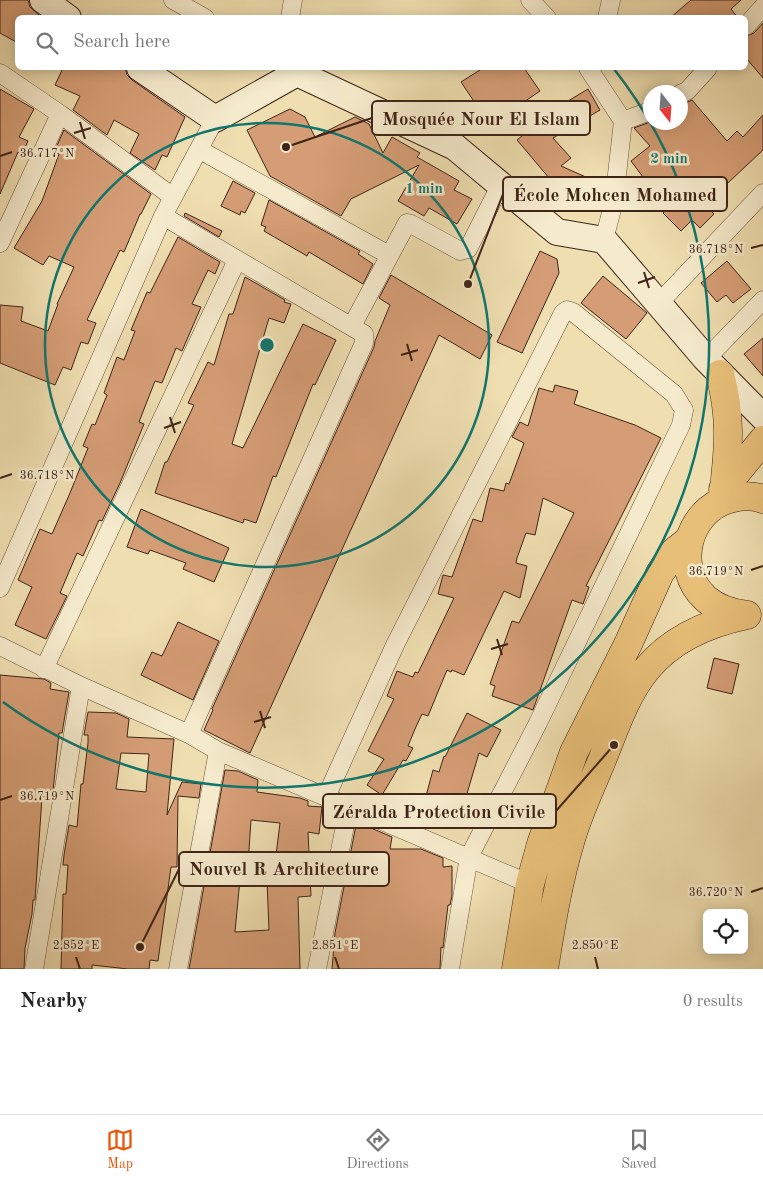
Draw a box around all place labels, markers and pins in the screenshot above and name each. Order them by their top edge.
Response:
callout: Mosquée Nour El Islam [372,101,590,135]
callout: École Mohcen Mohamed [503,177,727,211]
centre of rings [258,336,276,354]
callout: Zéralda Protection Civile [323,794,556,828]
callout: Nouvel R Architecture [179,852,389,886]

